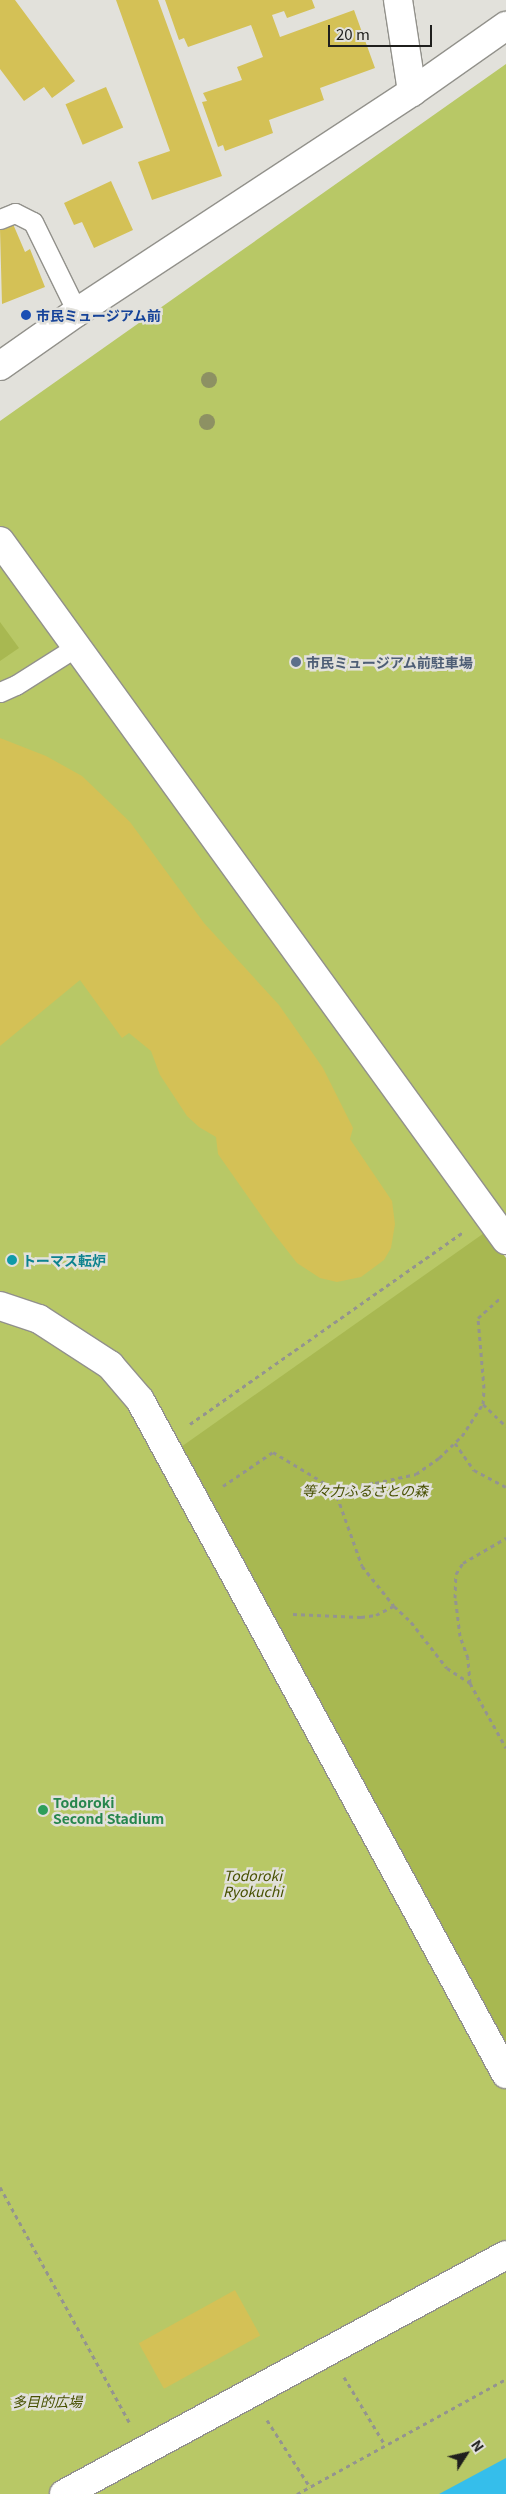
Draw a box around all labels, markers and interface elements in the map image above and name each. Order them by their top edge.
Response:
scale bar [331,15,435,47]
text: 20 m [336,23,370,44]
place label: 市民ミュージアム前 [36,307,162,323]
marker: 市民ミュージアム前 [20,309,32,321]
place label: 市民ミュージアム前駐車場 [306,654,474,670]
marker: 市民ミュージアム前駐車場 [290,656,302,668]
place label: トーマス転炉 [22,1252,106,1268]
marker: トーマス転炉 [6,1254,18,1266]
park label: 等々力ふるさとの森 [302,1482,428,1498]
place label: Todoroki Second Stadium [53,1794,164,1826]
marker: Todoroki Second Stadium [37,1804,49,1816]
park label: Todoroki Ryokuchi [223,1867,283,1900]
park label: 多目的広場 [12,2393,82,2409]
north arrow [441,2429,491,2479]
text: N [467,2435,489,2455]

